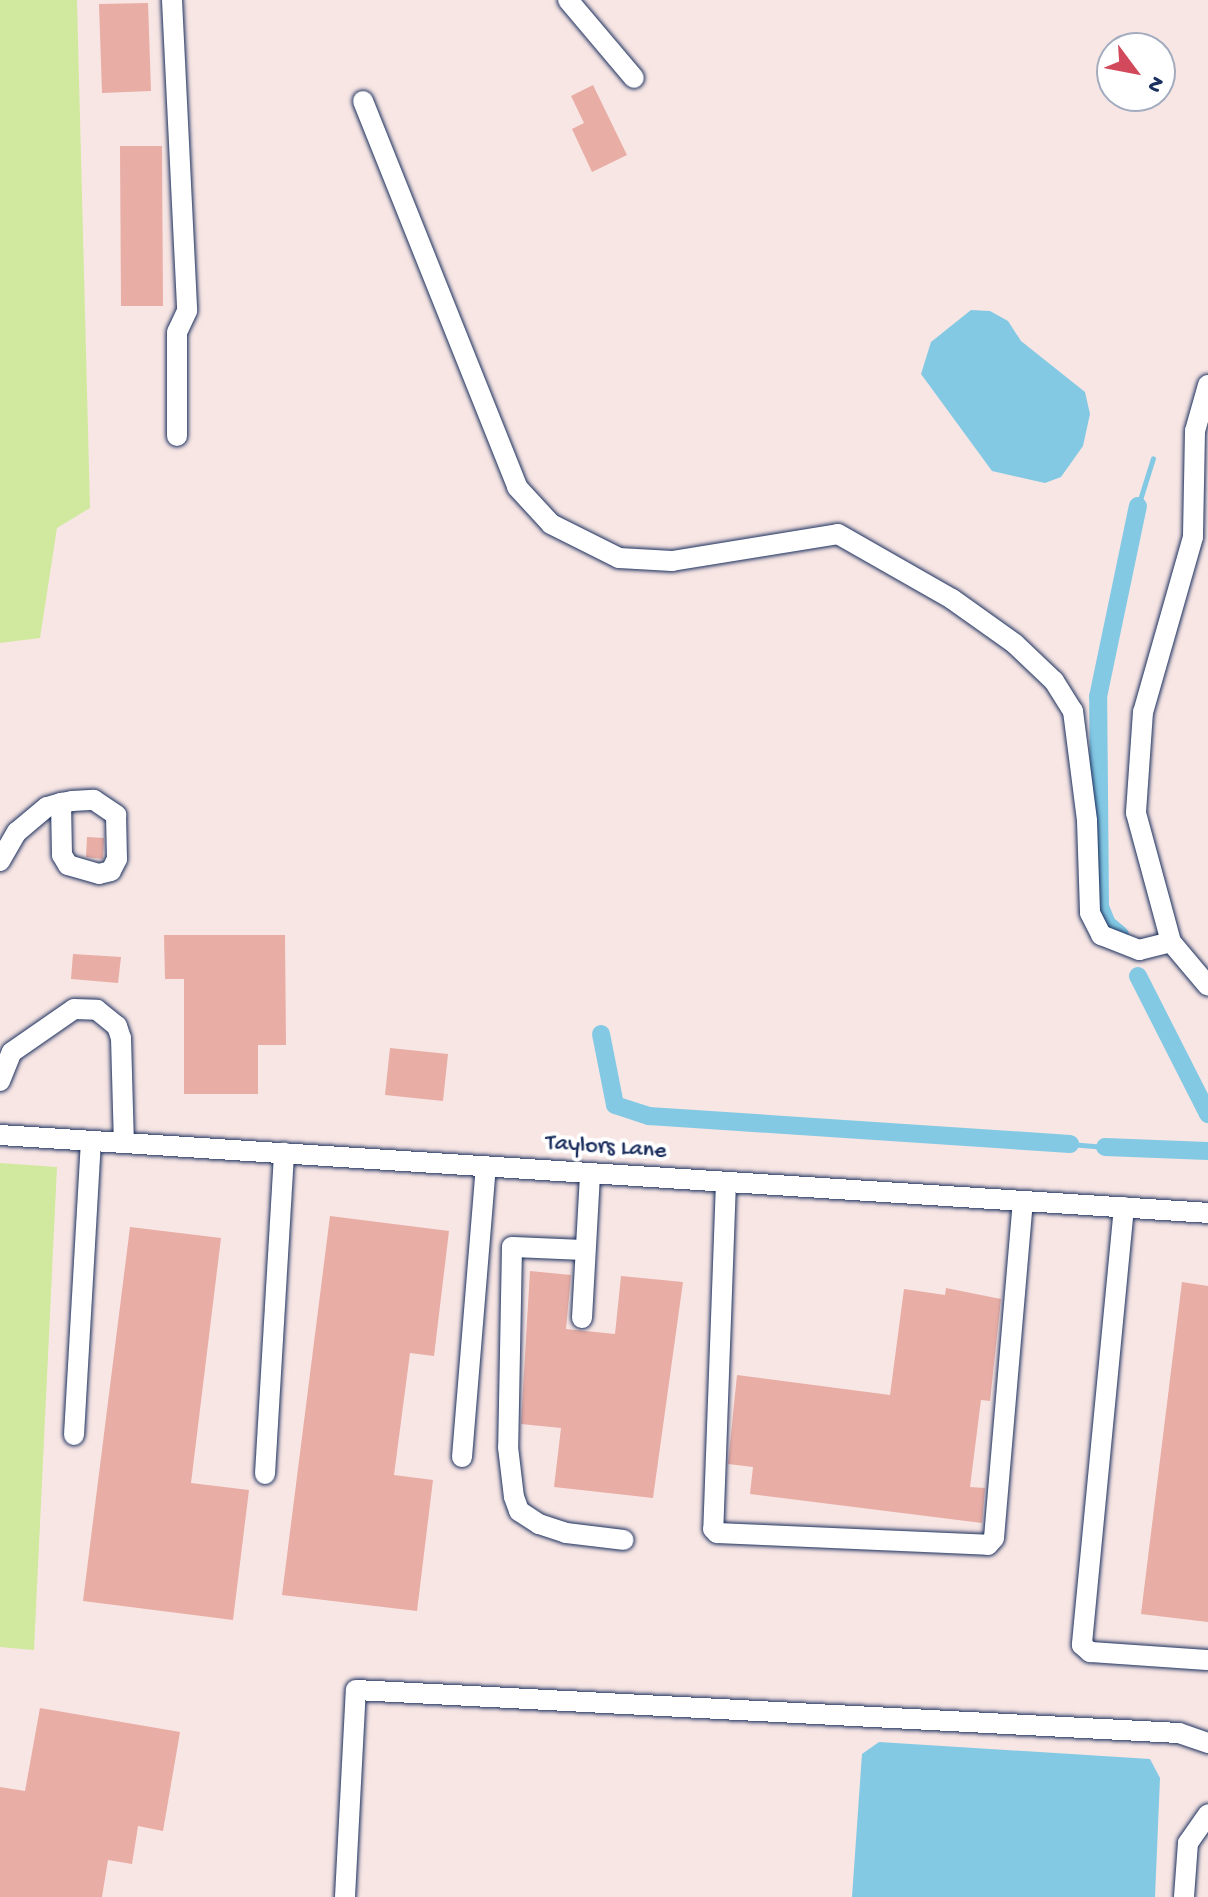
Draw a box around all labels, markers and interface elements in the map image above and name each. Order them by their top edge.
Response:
north arrow [1096,32,1176,112]
text: N [1140,71,1169,97]
street label: Taylors Lane [545,1129,667,1167]

